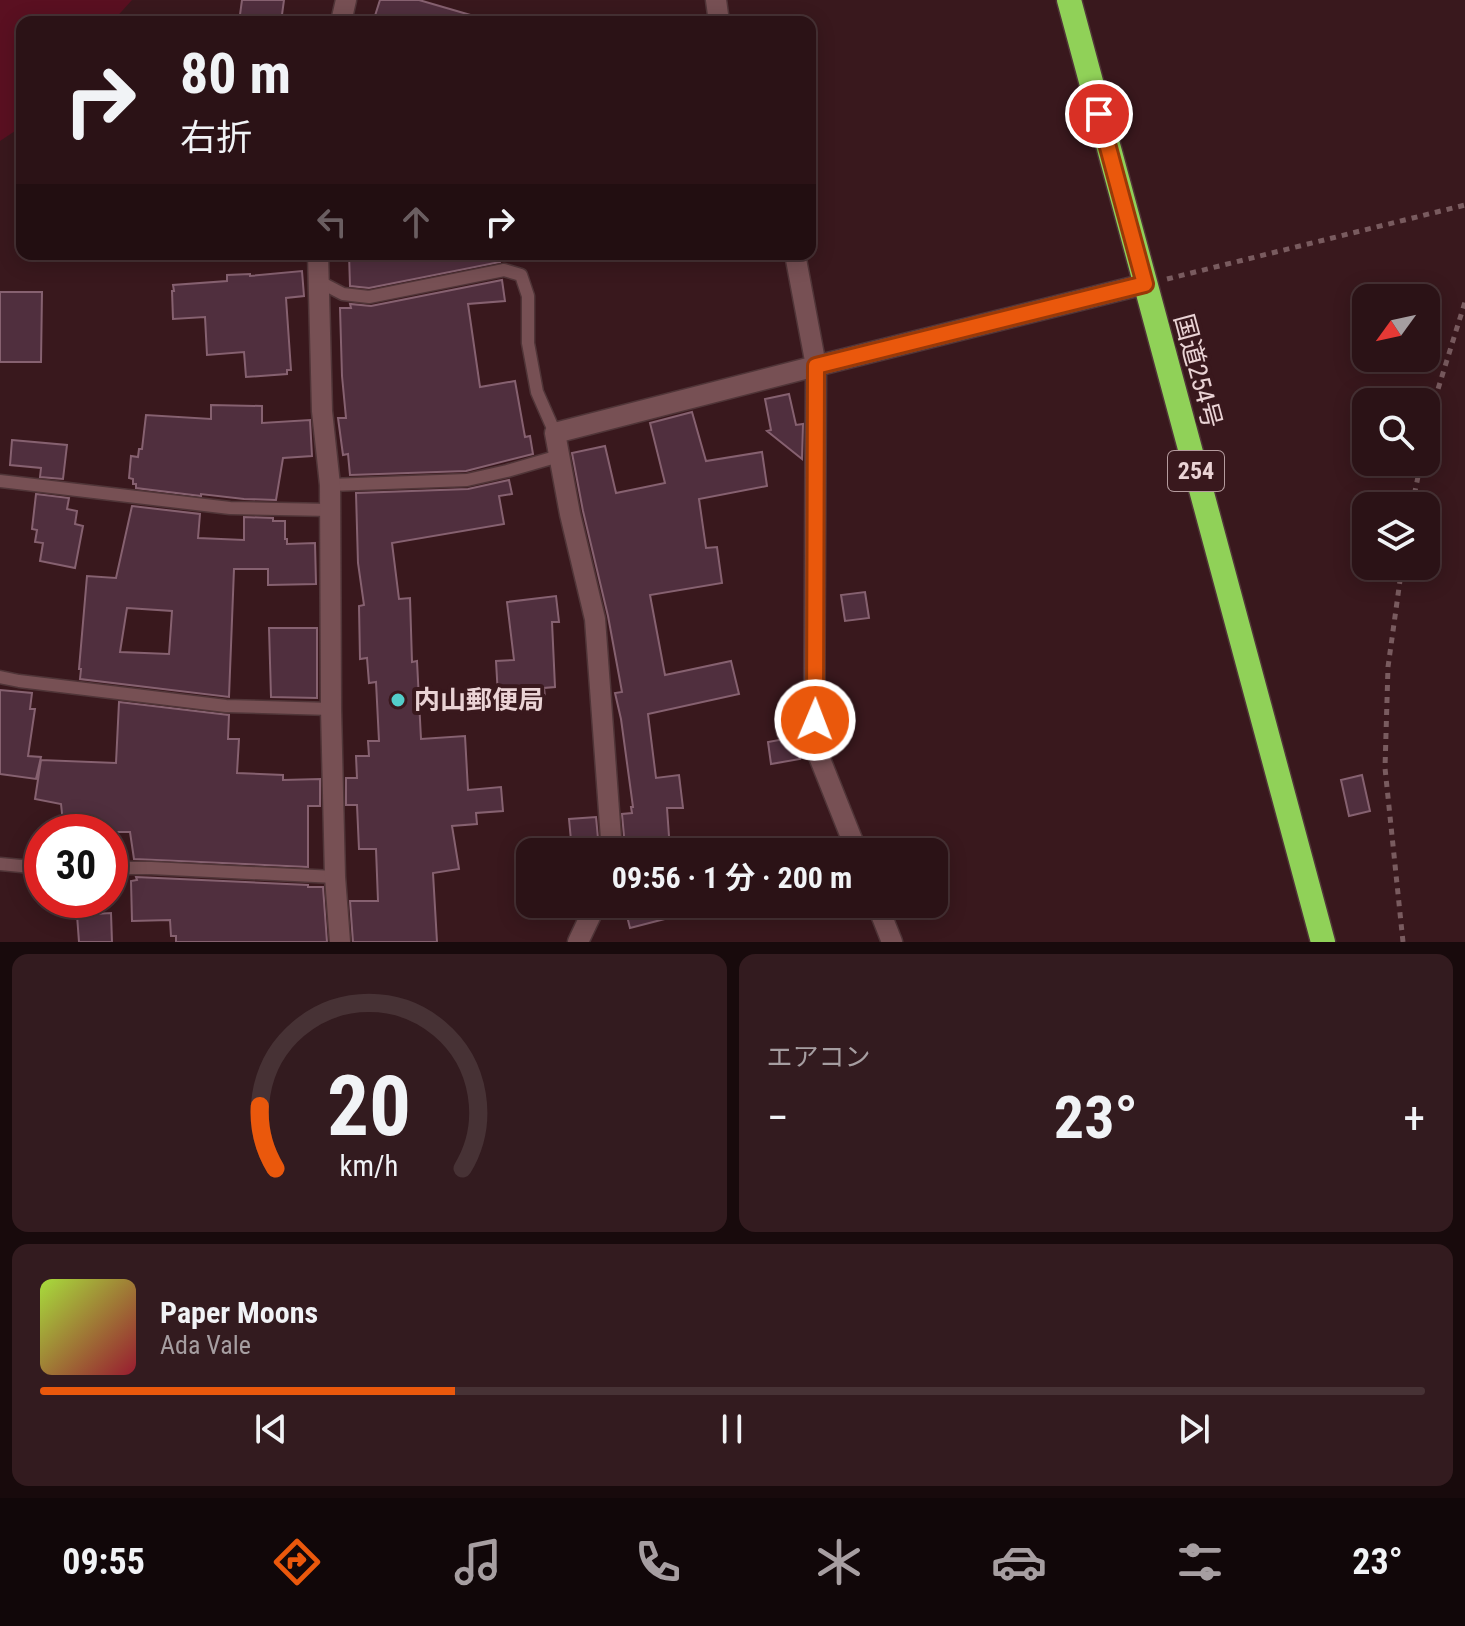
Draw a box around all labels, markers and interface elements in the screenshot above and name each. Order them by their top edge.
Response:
text: 80 m [180,41,291,107]
icon: right [48,48,152,152]
pin [1065,80,1133,148]
icon: arrive [1077,92,1121,136]
text: 右折 [180,117,252,159]
icon: left [310,200,354,244]
icon: ahead [394,200,438,244]
icon: right [478,200,522,244]
north arrow [1352,284,1440,372]
map controls [1352,284,1440,580]
street label: 国道254号 [1168,311,1228,431]
button: search [1352,388,1440,476]
road number: 254 [1168,451,1224,491]
button: layers [1352,492,1440,580]
position arrow [773,678,857,762]
place label: 内山郵便局 [414,685,544,715]
marker: 内山郵便局 [389,691,407,709]
speed limit sign: 30 [24,814,128,918]
text: 09:56 · 1 分 · 200 m [612,860,852,895]
text: エアコン [767,1042,871,1072]
text: 20 [327,1058,411,1155]
text: 23° [1054,1082,1138,1153]
text: − [767,1092,789,1144]
text: + [1403,1092,1425,1144]
text: km/h [340,1149,399,1183]
text: Paper Moons [160,1295,318,1330]
text: Ada Vale [160,1330,251,1360]
icon: previous [249,1407,293,1451]
icon: pause [710,1407,754,1451]
icon: next [1172,1407,1216,1451]
icon: directions [269,1534,325,1590]
icon: music [450,1534,506,1590]
icon: phone [630,1534,686,1590]
icon: climate [811,1534,867,1590]
icon: car [991,1534,1047,1590]
icon: filters [1172,1534,1228,1590]
text: 09:55 [62,1541,145,1583]
text: 23° [1352,1541,1403,1583]

